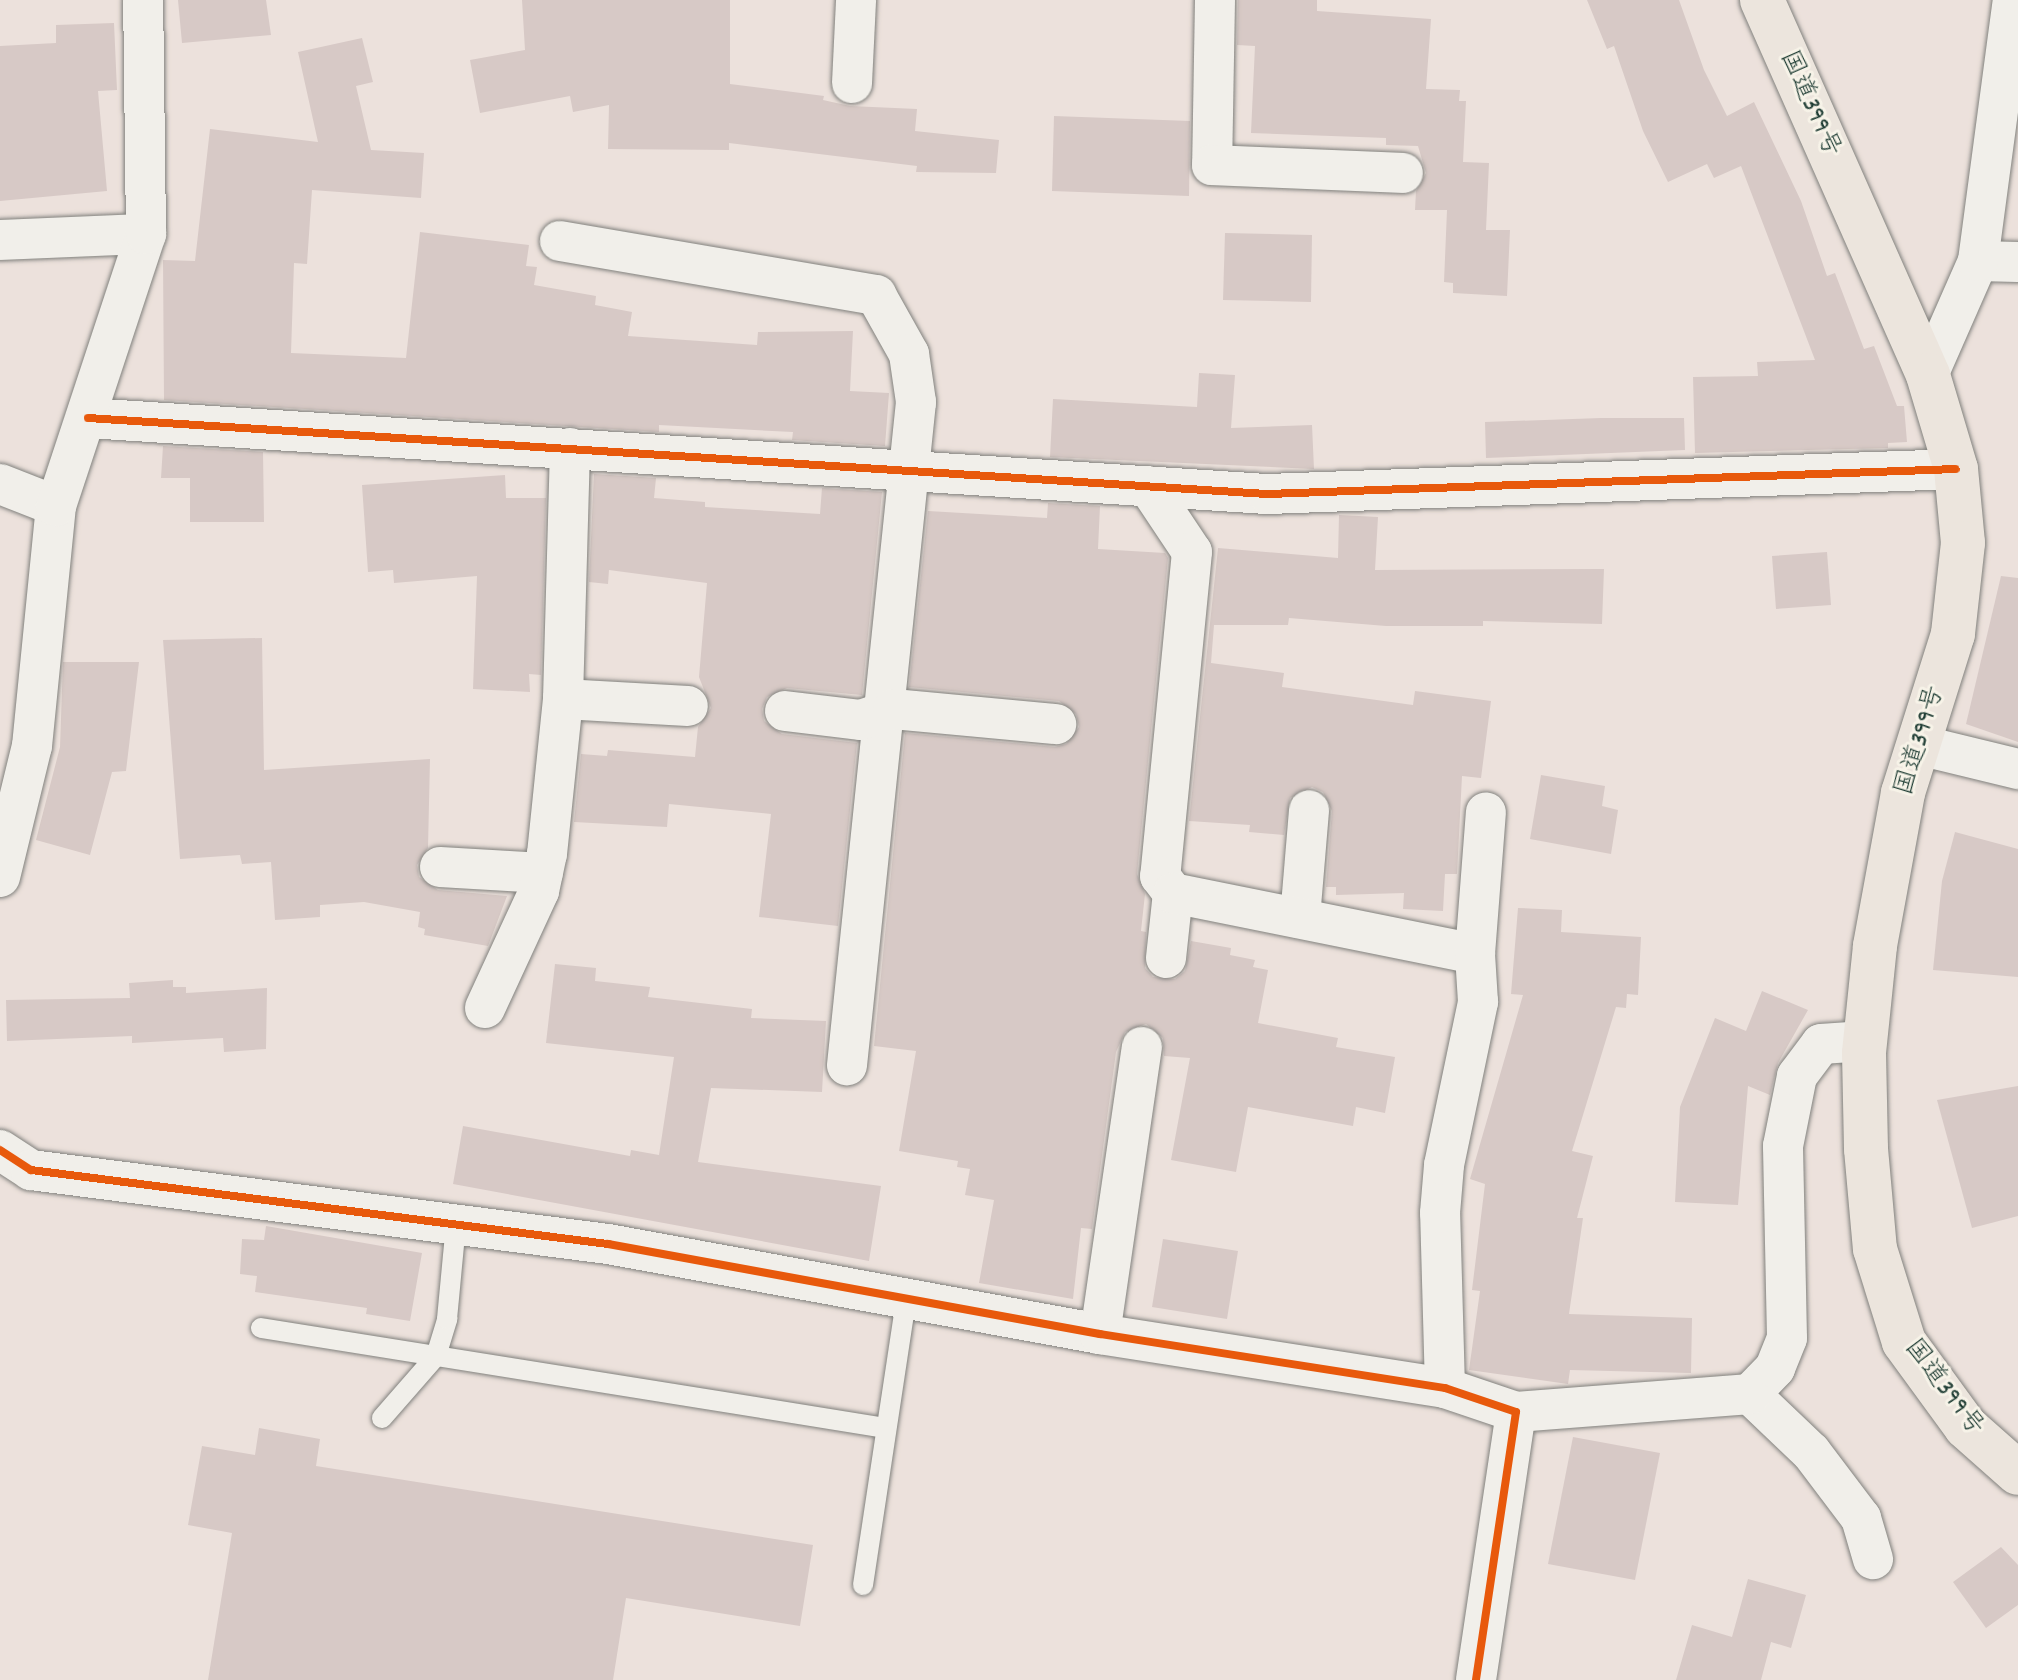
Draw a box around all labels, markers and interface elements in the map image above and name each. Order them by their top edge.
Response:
street label: 国道399号 [1772,46,1846,162]
street label: 国道399号 [1890,682,1952,800]
street label: 国道399号 [1896,1333,1990,1443]

